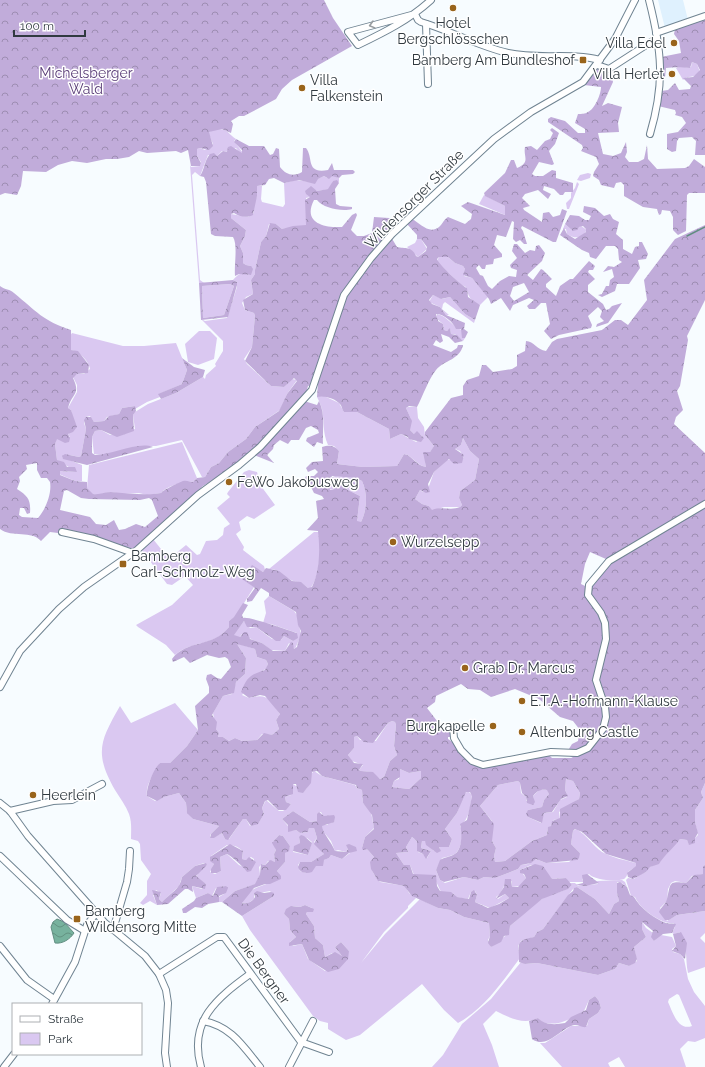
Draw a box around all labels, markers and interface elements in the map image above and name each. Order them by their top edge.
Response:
marker: Hotel Bergschlösschen [448,3,458,13]
scale bar [14,12,85,38]
place label: Hotel Bergschlösschen [397,15,509,47]
text: 100 m [20,19,54,33]
one-way arrow [369,20,376,29]
place label: Villa Edel [606,35,666,51]
marker: Villa Edel [669,38,679,48]
place label: Bamberg Am Bundleshof [412,52,576,68]
marker: Bamberg Am Bundleshof [578,55,588,65]
park label: Michelsberger Wald [39,65,133,97]
place label: Villa Herlet [593,66,664,82]
marker: Villa Herlet [667,69,677,79]
place label: Villa Falkenstein [310,72,383,104]
marker: Villa Falkenstein [297,83,307,93]
street label: Wildensorger Straße [361,146,467,252]
place label: FeWo Jakobusweg [237,474,359,490]
marker: FeWo Jakobusweg [224,477,234,487]
place label: Wurzelsepp [401,534,480,550]
marker: Wurzelsepp [388,537,398,547]
place label: Bamberg Carl-Schmolz-Weg [131,548,255,580]
marker: Bamberg Carl-Schmolz-Weg [118,559,128,569]
place label: Grab Dr. Marcus [473,660,575,676]
marker: Grab Dr. Marcus [460,663,470,673]
place label: E.T.A.-Hofmann-Klause [530,693,678,709]
marker: E.T.A.-Hofmann-Klause [517,696,527,706]
place label: Burgkapelle [406,718,485,734]
marker: Burgkapelle [488,721,498,731]
place label: Altenburg Castle [530,724,639,740]
marker: Altenburg Castle [517,727,527,737]
place label: Heerlein [41,787,96,803]
marker: Heerlein [28,790,38,800]
place label: Bamberg Wildensorg Mitte [85,903,196,935]
marker: Bamberg Wildensorg Mitte [72,914,82,924]
street label: Die Bergner [235,935,293,1007]
legend [12,1003,142,1055]
text: Straße [48,1012,84,1026]
text: Park [48,1032,73,1046]

